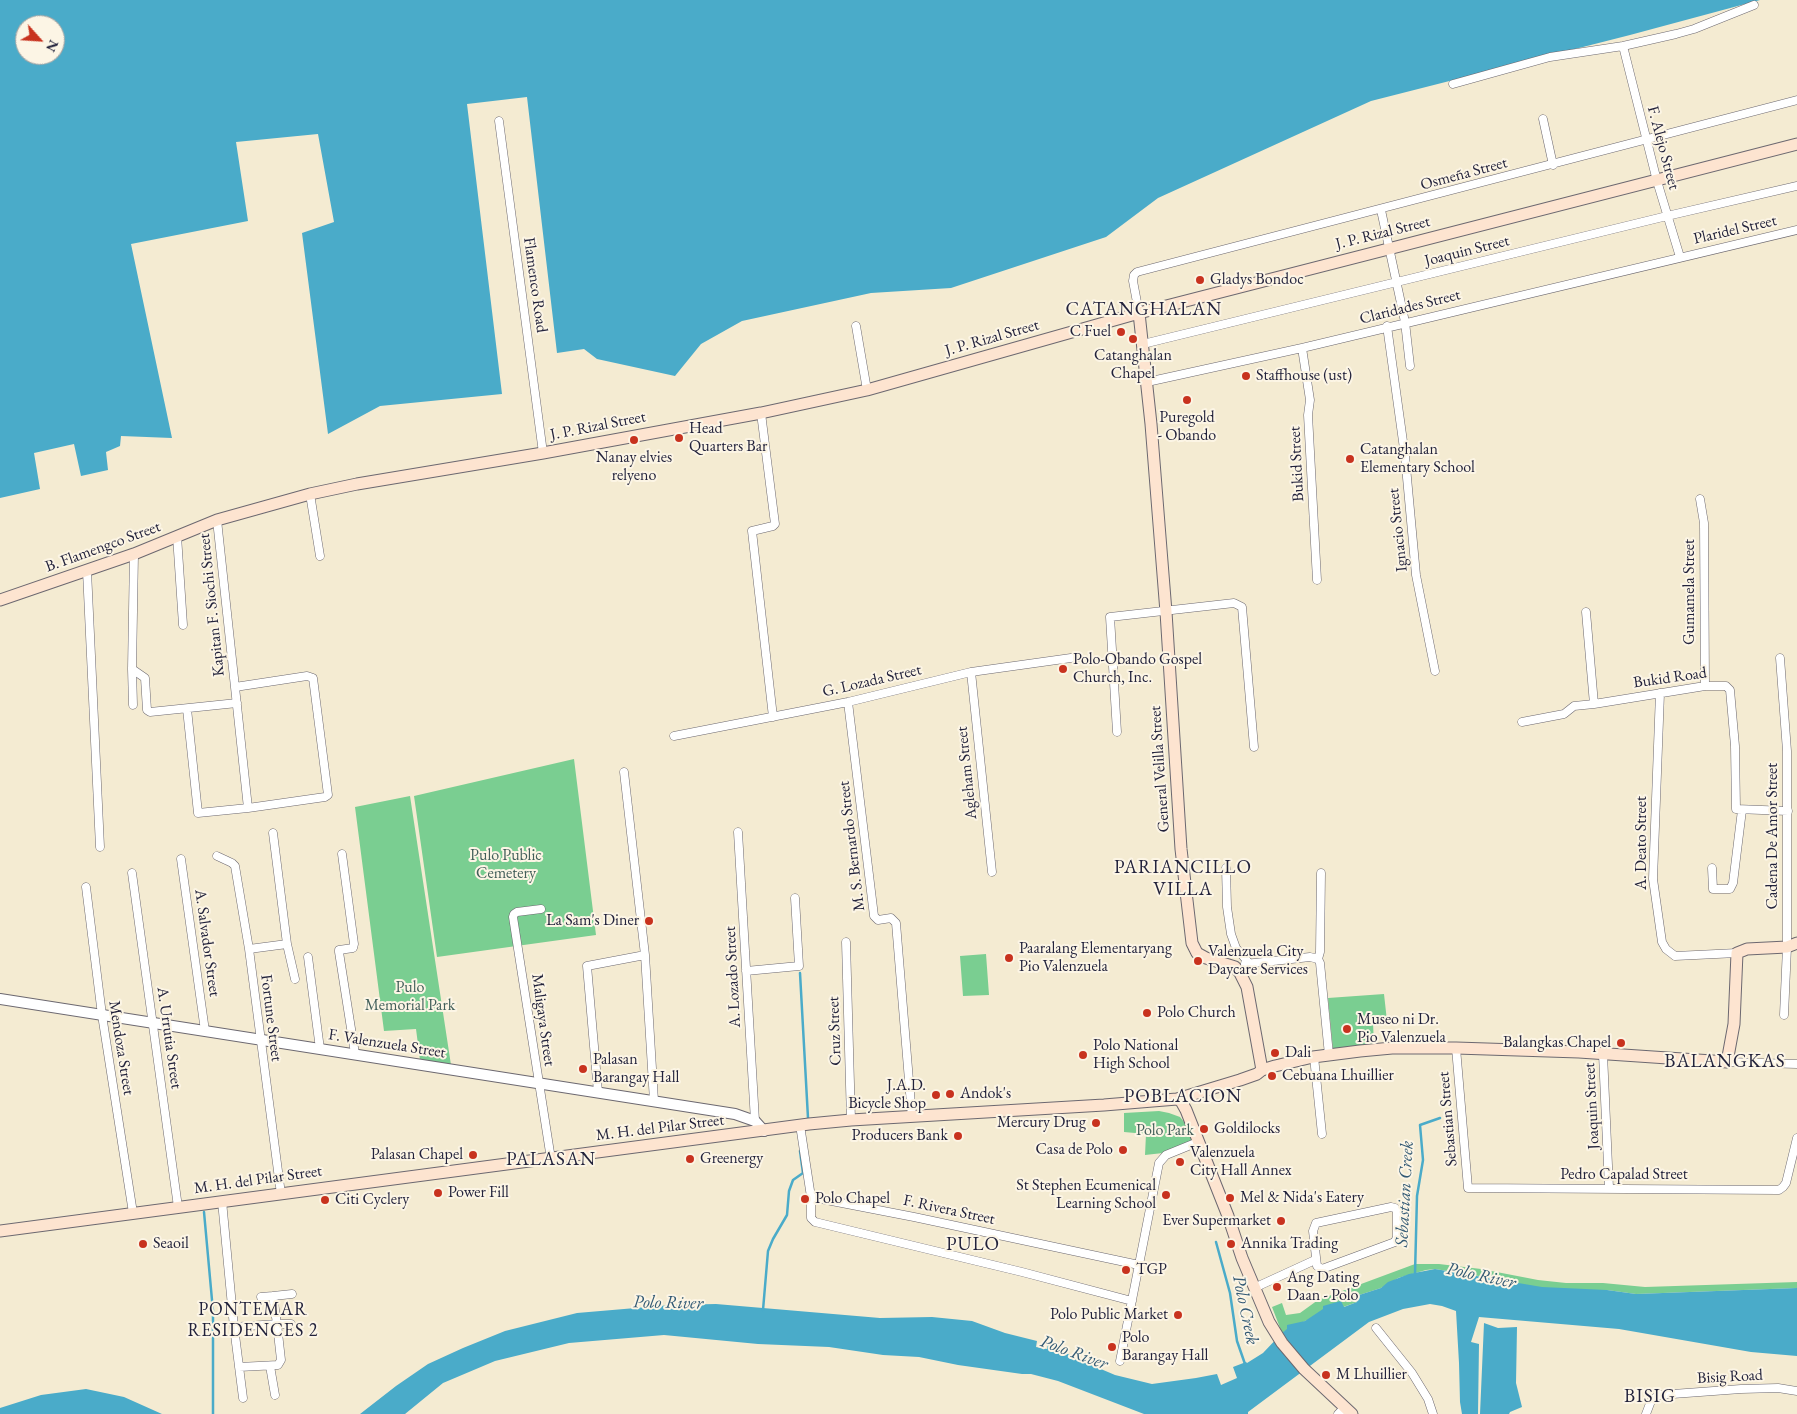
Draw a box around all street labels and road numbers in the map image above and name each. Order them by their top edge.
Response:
street label: F. Alejo Street [1643,104,1683,192]
street label: Osmeña Street [1418,153,1510,195]
street label: Plaridel Street [1692,211,1778,249]
street label: J. P. Rizal Street [1334,212,1432,254]
street label: Joaquin Street [1423,231,1511,271]
street label: Flamenco Road [519,236,551,334]
street label: Claridades Street [1358,285,1462,329]
street label: J. P. Rizal Street [943,315,1041,361]
street label: J. P. Rizal Street [549,407,647,445]
street label: Bukid Street [1285,426,1309,502]
street label: Ignacio Street [1384,487,1412,573]
street label: B. Flamengco Street [43,517,163,577]
street label: Kapitan F. Siochi Street [195,532,229,678]
street label: Gumamela Street [1680,539,1700,645]
street label: G. Lozada Street [821,660,923,702]
street label: Bukid Road [1632,663,1708,693]
street label: General Velilla Street [1146,705,1174,833]
street label: Agleham Street [953,725,981,821]
street label: Cadena De Amor Street [1763,763,1783,909]
street label: M. S. Bernardo Street [834,780,870,912]
street label: A. Deato Street [1632,796,1652,890]
street label: A. Salvador Street [190,888,224,998]
street label: A. Lozado Street [721,926,745,1028]
street label: Fortune Street [256,973,286,1063]
street label: Maligaya Street [527,973,559,1067]
street label: A. Urrutia Street [152,986,186,1090]
street label: Cruz Street [824,996,846,1066]
street label: Mendoza Street [104,999,138,1097]
street label: F. Valenzuela Street [327,1025,447,1063]
street label: Joaquin Street [1580,1062,1604,1150]
street label: Sebastian Street [1434,1071,1462,1167]
street label: M. H. del Pilar Street [595,1111,725,1145]
street label: M. H. del Pilar Street [193,1162,323,1198]
street label: Pedro Capalad Street [1560,1165,1688,1185]
street label: F. Rivera Street [901,1191,997,1229]
street label: Bisig Road [1697,1366,1763,1388]

